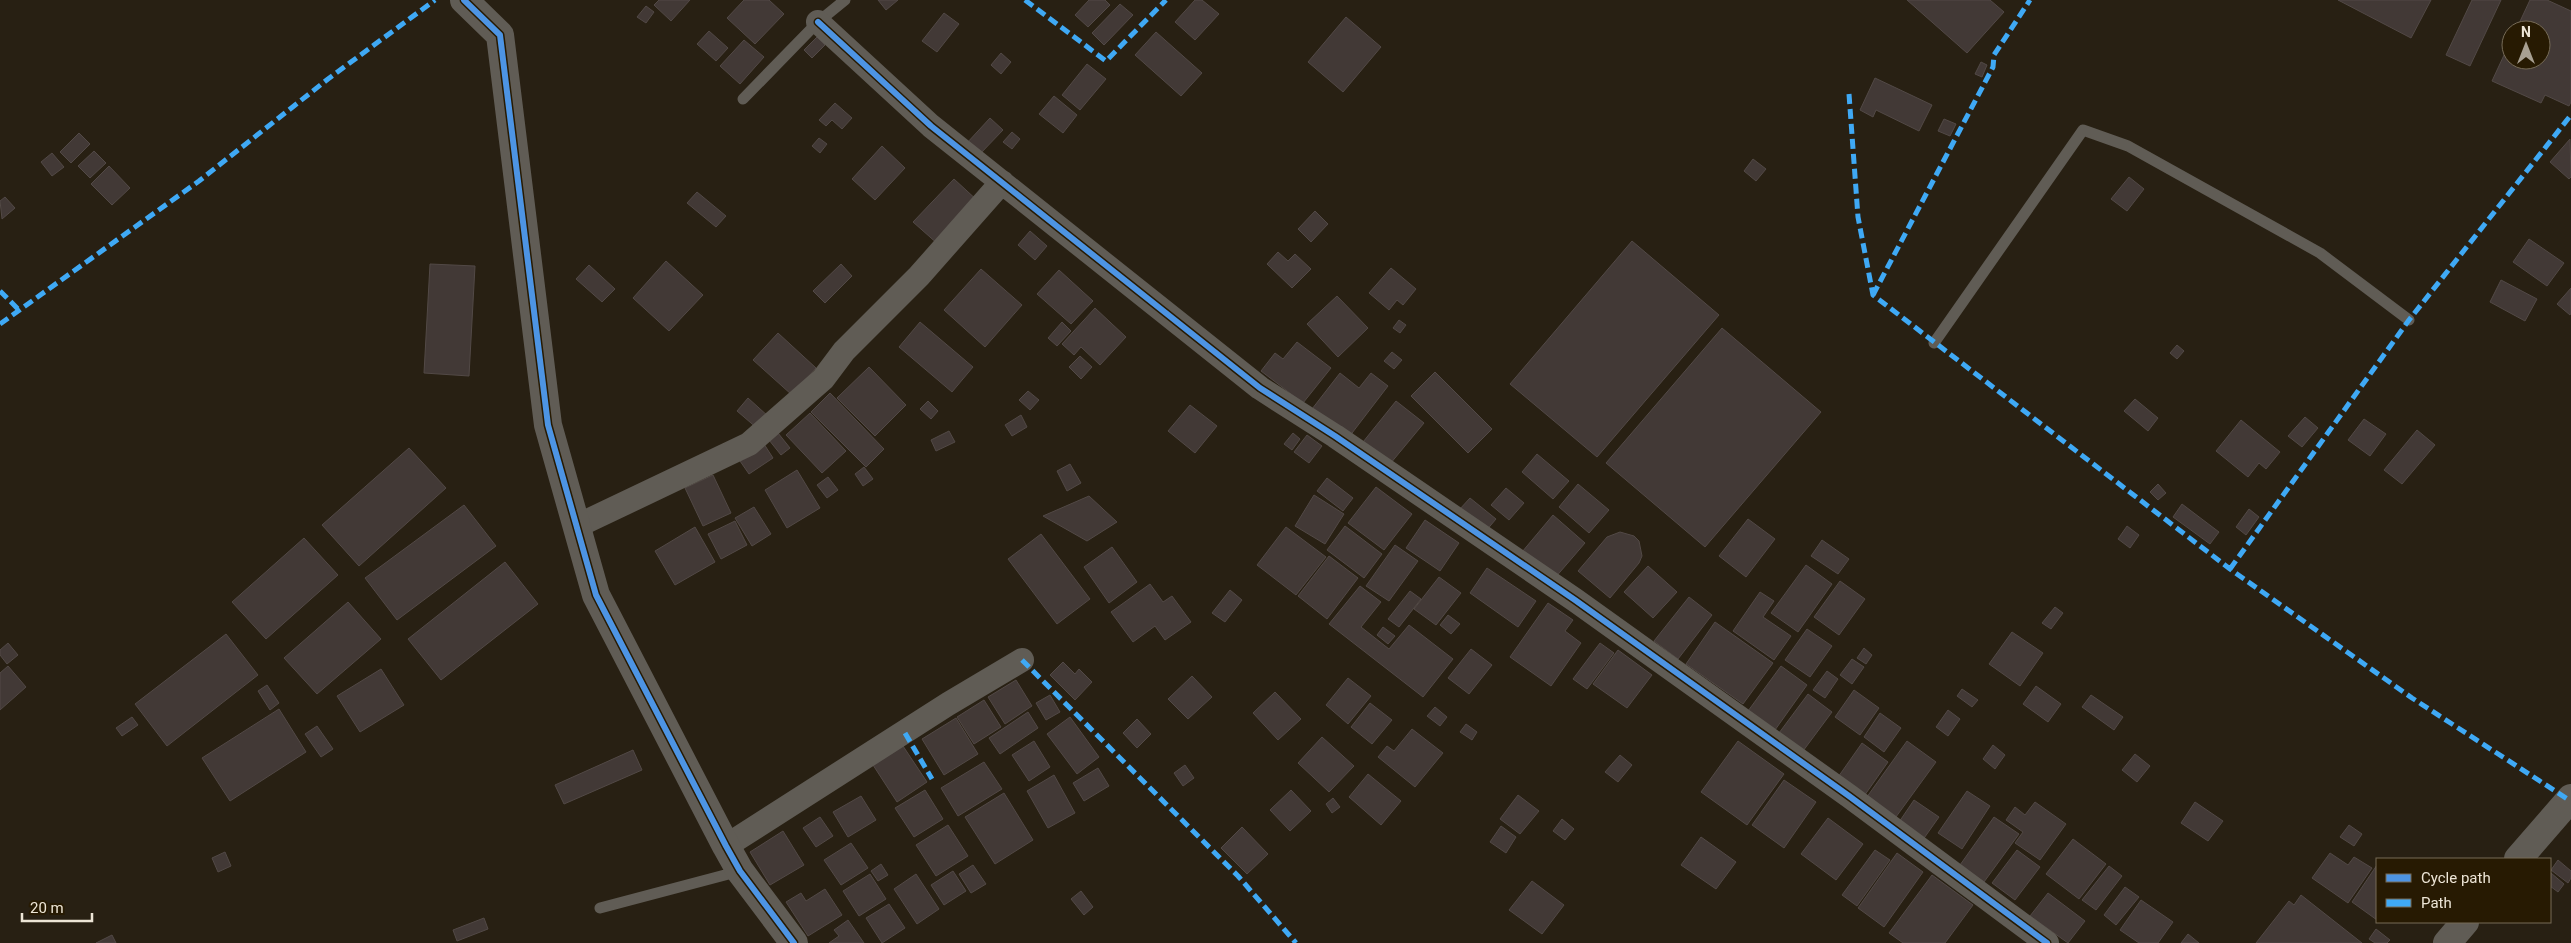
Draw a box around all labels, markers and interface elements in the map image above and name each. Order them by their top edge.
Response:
north arrow [2501,20,2551,70]
text: N [2521,24,2531,40]
legend [2376,858,2551,923]
text: Cycle path [2421,869,2491,887]
scale bar [22,890,92,922]
text: Path [2421,894,2452,912]
text: 20 m [30,899,64,917]

